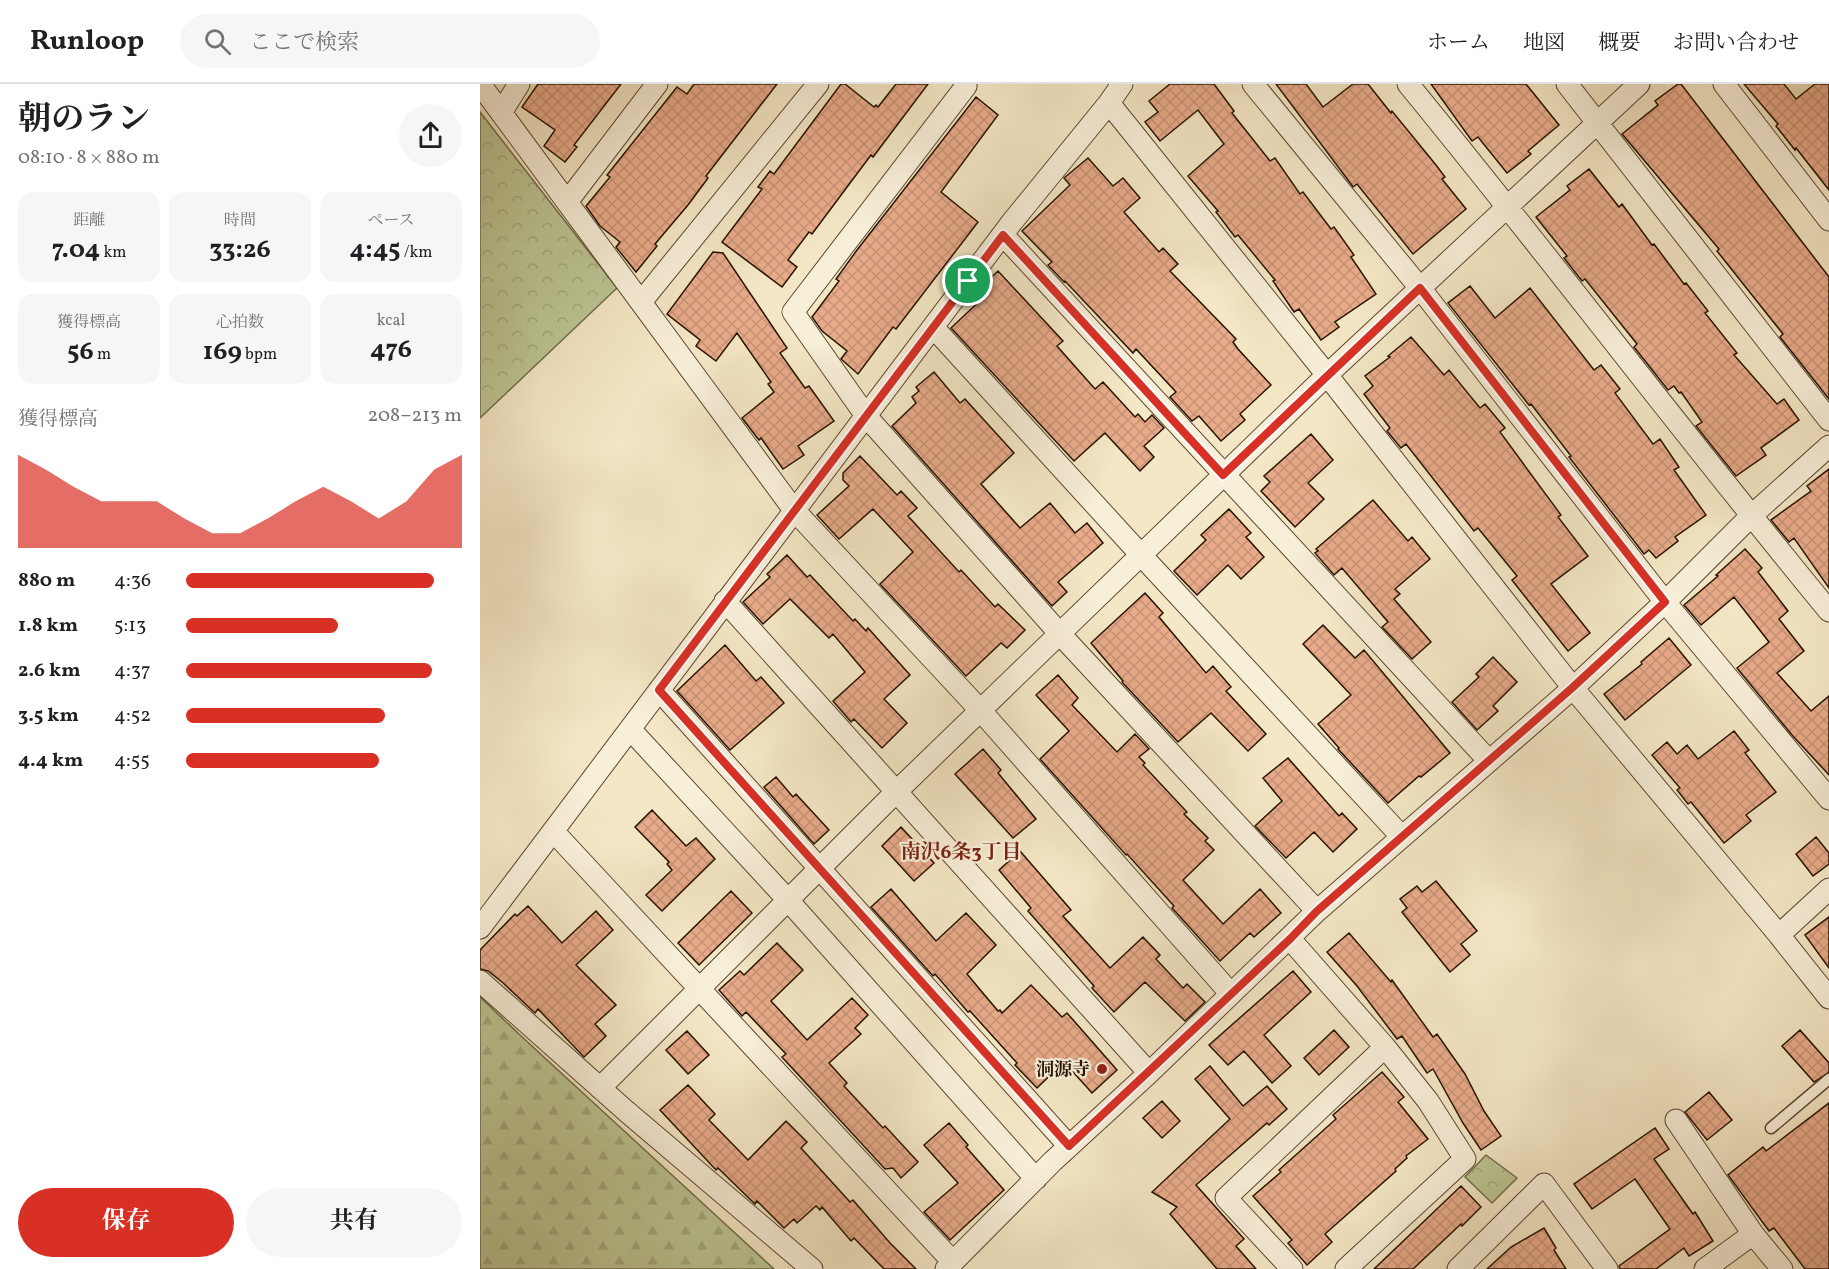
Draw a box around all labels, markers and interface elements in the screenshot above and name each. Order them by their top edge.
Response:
search box [180,14,600,68]
text: Runloop [30,22,144,61]
icon: search [201,25,234,58]
text: ここで検索 [249,28,359,59]
text: ホーム [1427,29,1490,58]
text: 地図 [1523,29,1565,58]
text: 概要 [1598,29,1640,58]
text: お問い合わせ [1673,29,1799,58]
text: 朝のラン [18,98,150,144]
button: share [399,104,462,167]
text: 08:10 · 8 × 880 m [18,144,160,172]
text: 距離 [73,210,105,232]
text: 時間 [224,210,256,232]
text: ペース [367,210,415,232]
text: 7.04 [52,232,100,268]
text: 33:26 [209,232,271,268]
text: 4:45 [350,232,401,268]
text: km [100,242,126,264]
text: /km [401,242,432,264]
pin [942,255,993,306]
icon: arrive [951,264,984,297]
text: kcal [377,310,405,332]
text: 獲得標高 [57,312,121,334]
text: 心拍数 [216,312,264,334]
text: 476 [370,332,412,368]
text: 56 [67,334,94,370]
text: 169 [203,334,242,370]
text: m [94,344,111,366]
text: bpm [242,344,277,366]
text: 208–213 m [368,402,462,430]
text: 獲得標高 [18,406,98,434]
text: 880 m [18,567,75,595]
text: 4:36 [114,567,151,595]
text: 1.8 km [18,612,78,640]
text: 5:13 [114,612,146,640]
text: 2.6 km [18,657,81,685]
text: 4:37 [114,657,151,685]
text: 3.5 km [18,702,79,730]
text: 4:52 [114,702,151,730]
text: 4.4 km [18,747,83,775]
text: 4:55 [114,747,150,775]
district label: 南沢6条3丁目 [900,839,1022,867]
place label: 洞源寺 [1036,1058,1090,1083]
marker: 洞源寺 [1095,1062,1109,1076]
button: 保存 [18,1188,234,1257]
button: 共有 [246,1188,462,1257]

